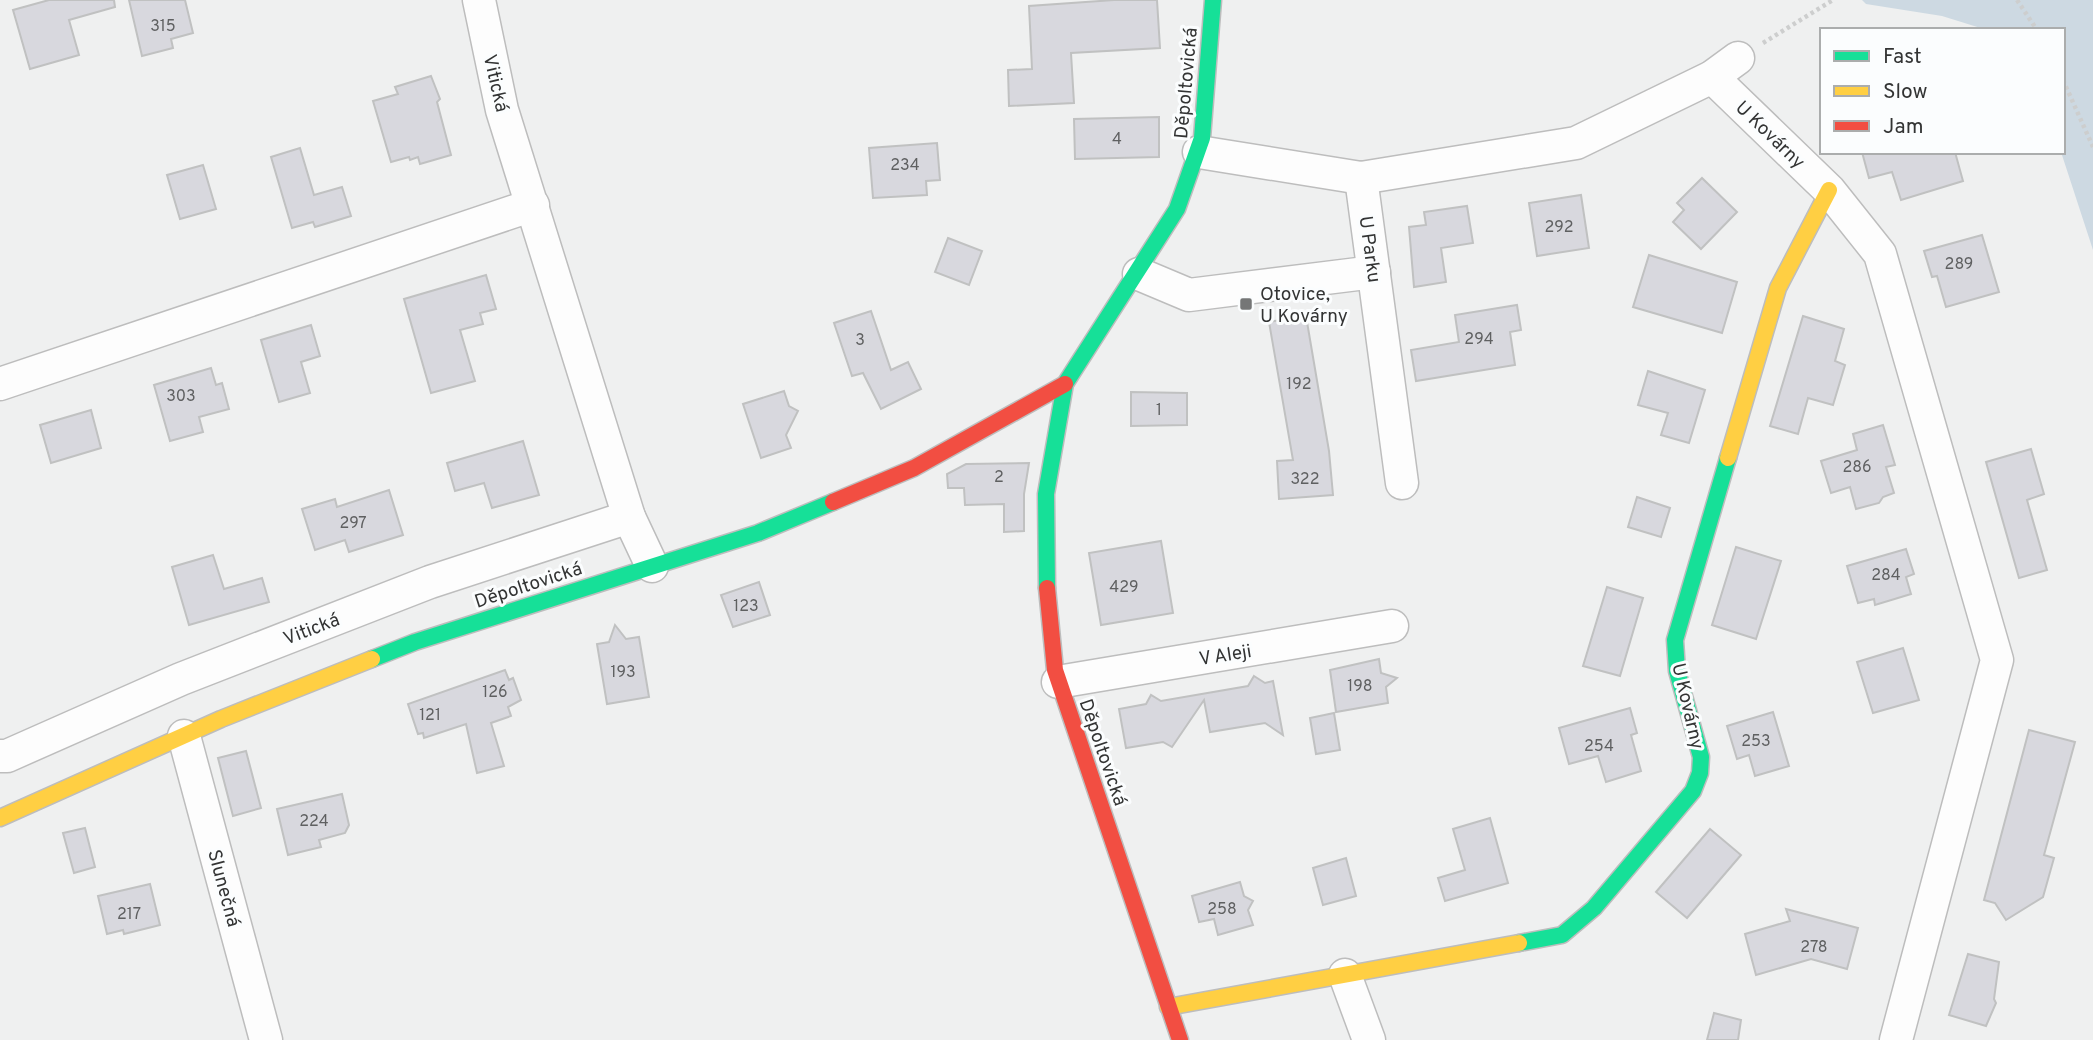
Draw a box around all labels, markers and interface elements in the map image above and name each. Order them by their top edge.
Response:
house number: 315 [150,17,176,37]
street label: Děpoltovická [1170,27,1204,140]
legend [1820,28,2065,154]
text: Fast [1883,44,1922,71]
street label: Vitická [477,52,513,115]
text: Slow [1883,79,1928,106]
street label: U Kovárny [1730,96,1810,175]
text: Jam [1883,114,1924,141]
house number: 4 [1112,130,1122,150]
house number: 234 [890,156,920,176]
street label: U Parku [1352,214,1386,284]
house number: 292 [1544,218,1574,238]
house number: 289 [1945,255,1973,275]
place label: Otovice, U Kovárny [1260,283,1348,329]
marker: Otovice, U Kovárny [1238,296,1254,312]
house number: 294 [1464,330,1494,350]
house number: 3 [855,331,865,351]
house number: 192 [1286,375,1312,395]
house number: 303 [166,387,196,407]
house number: 1 [1156,401,1162,421]
house number: 286 [1842,458,1872,478]
house number: 2 [994,468,1004,488]
house number: 322 [1291,470,1319,490]
house number: 297 [339,514,367,534]
street label: Děpoltovická [472,557,585,615]
house number: 284 [1871,566,1901,586]
house number: 429 [1109,578,1139,598]
house number: 123 [733,597,759,617]
street label: Vitická [280,608,343,652]
street label: V Aleji [1197,640,1253,672]
street label: U Kovárny [1665,661,1709,752]
house number: 193 [610,663,636,683]
house number: 198 [1347,677,1373,697]
house number: 126 [482,683,508,703]
street label: Děpoltovická [1073,696,1132,809]
house number: 121 [419,706,441,726]
house number: 253 [1741,732,1771,752]
house number: 254 [1584,737,1614,757]
house number: 224 [299,812,329,832]
street label: Slunečná [201,847,245,930]
house number: 258 [1207,900,1237,920]
house number: 217 [117,905,141,925]
house number: 278 [1800,938,1828,958]

